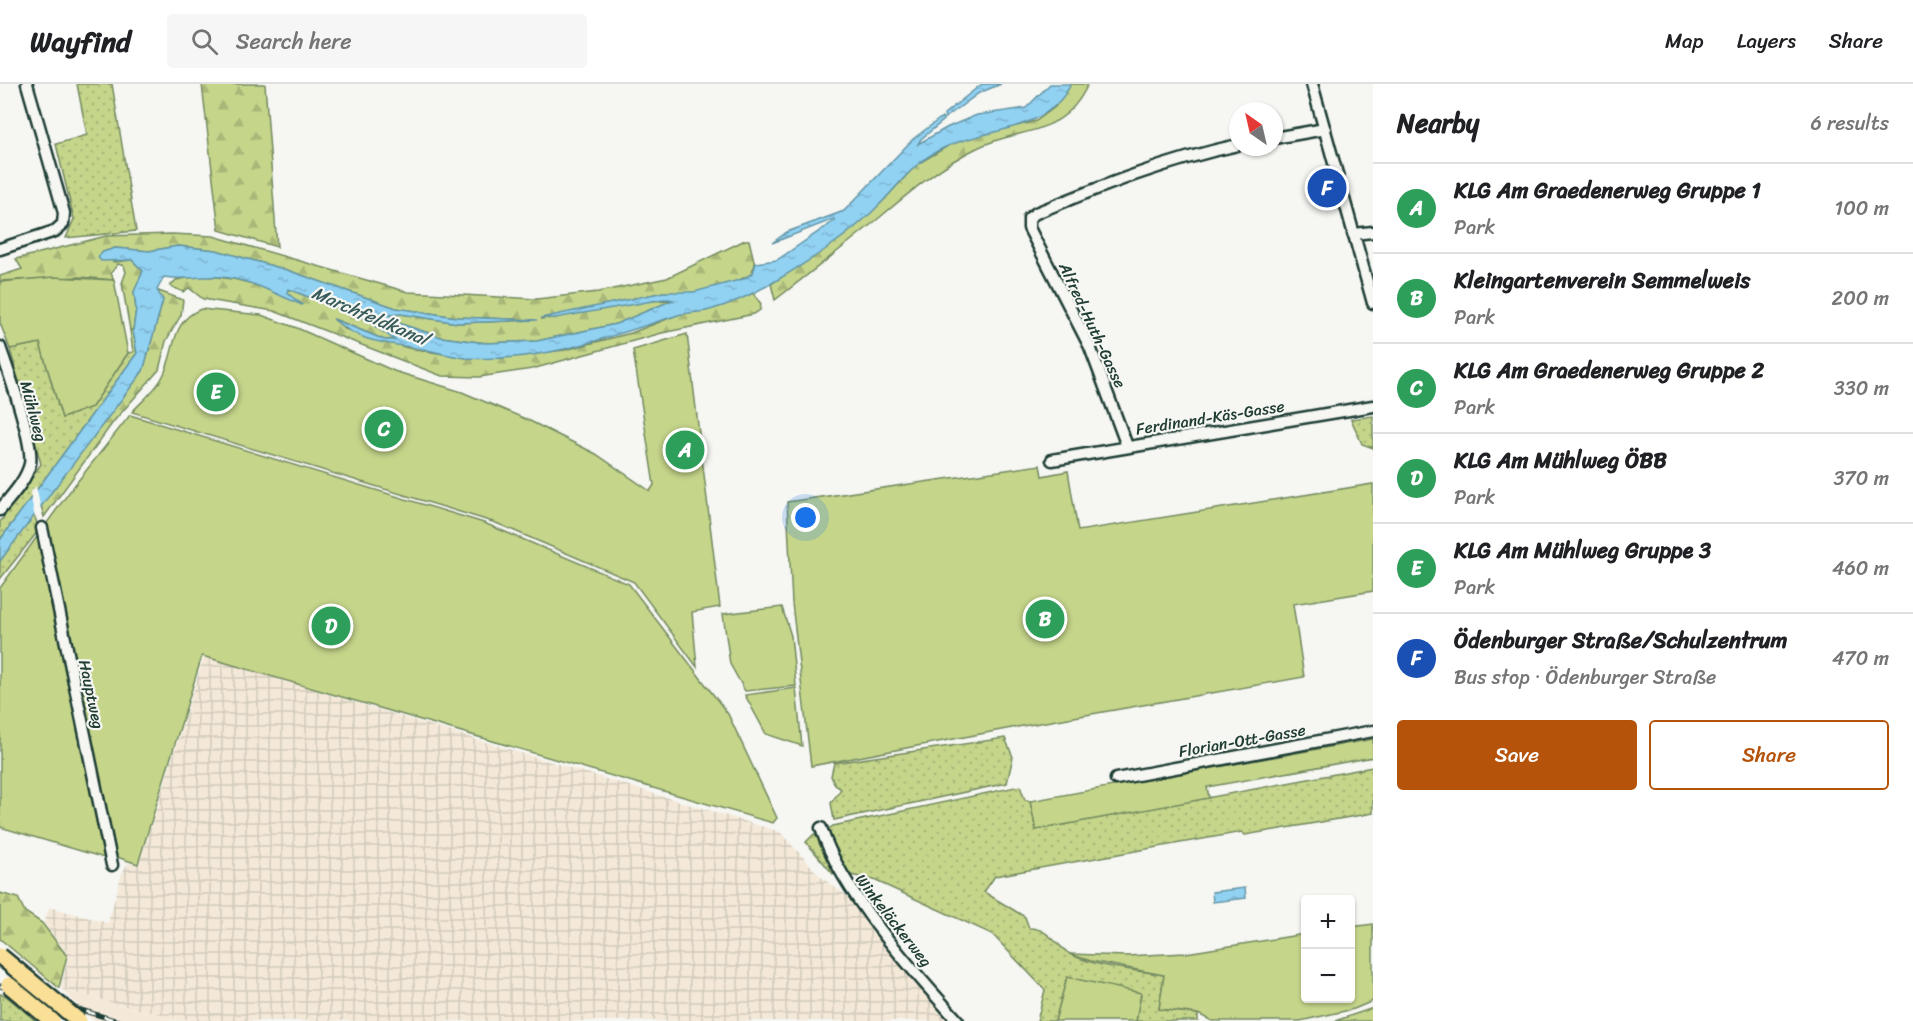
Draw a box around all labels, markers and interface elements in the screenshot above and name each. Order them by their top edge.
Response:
search box [167,14,587,68]
text: Wayfind [30,17,131,66]
text: Search here [236,22,352,61]
text: Map [1665,22,1704,60]
text: Layers [1737,22,1796,60]
text: Share [1829,22,1883,60]
icon: search [188,25,221,58]
text: Nearby [1397,100,1479,146]
north arrow [1229,102,1283,156]
text: 6 results [1810,106,1889,141]
pin: F [1308,166,1346,210]
text: KLG Am Graedenerweg Gruppe 1 [1454,171,1761,210]
text: A [1410,191,1423,226]
text: 100 m [1835,191,1889,226]
text: Park [1454,210,1495,245]
street label: Alfred-Huth-Gasse [1050,256,1134,393]
text: Kleingartenverein Semmelweis [1454,261,1750,300]
water label: Marchfeldkanal [307,277,437,356]
text: B [1410,281,1423,316]
text: 200 m [1832,281,1889,316]
text: Park [1454,300,1495,335]
text: KLG Am Graedenerweg Gruppe 2 [1454,351,1764,390]
pin: E [196,370,236,414]
text: C [1410,371,1423,406]
text: 330 m [1834,371,1889,406]
street label: Mühlweg [11,377,56,445]
text: Park [1454,390,1495,425]
street label: Ferdinand-Käs-Gasse [1134,391,1287,444]
pin: C [364,406,404,452]
pin: A [666,428,704,472]
text: KLG Am Mühlweg ÖBB [1454,441,1667,480]
text: D [1411,461,1422,496]
text: 370 m [1833,461,1889,496]
text: Park [1454,480,1495,515]
your location [791,503,820,532]
text: KLG Am Mühlweg Gruppe 3 [1454,531,1711,570]
text: E [1411,551,1422,586]
text: 460 m [1832,551,1889,586]
text: Park [1454,570,1495,605]
pin: B [1026,596,1064,642]
pin: D [312,604,350,648]
text: Ödenburger Straße/Schulzentrum [1454,621,1788,660]
text: F [1411,641,1422,676]
text: 470 m [1832,641,1889,676]
street label: Hauptweg [70,657,113,731]
text: Bus stop · Ödenburger Straße [1454,660,1716,695]
street label: Florian-Ott-Gasse [1176,715,1308,766]
button: Save [1397,720,1637,790]
button: Share [1649,720,1889,790]
street label: Winkeläckerweg [847,867,940,974]
map controls [1301,895,1355,1003]
button: + [1301,895,1355,949]
button: − [1301,949,1355,1003]

